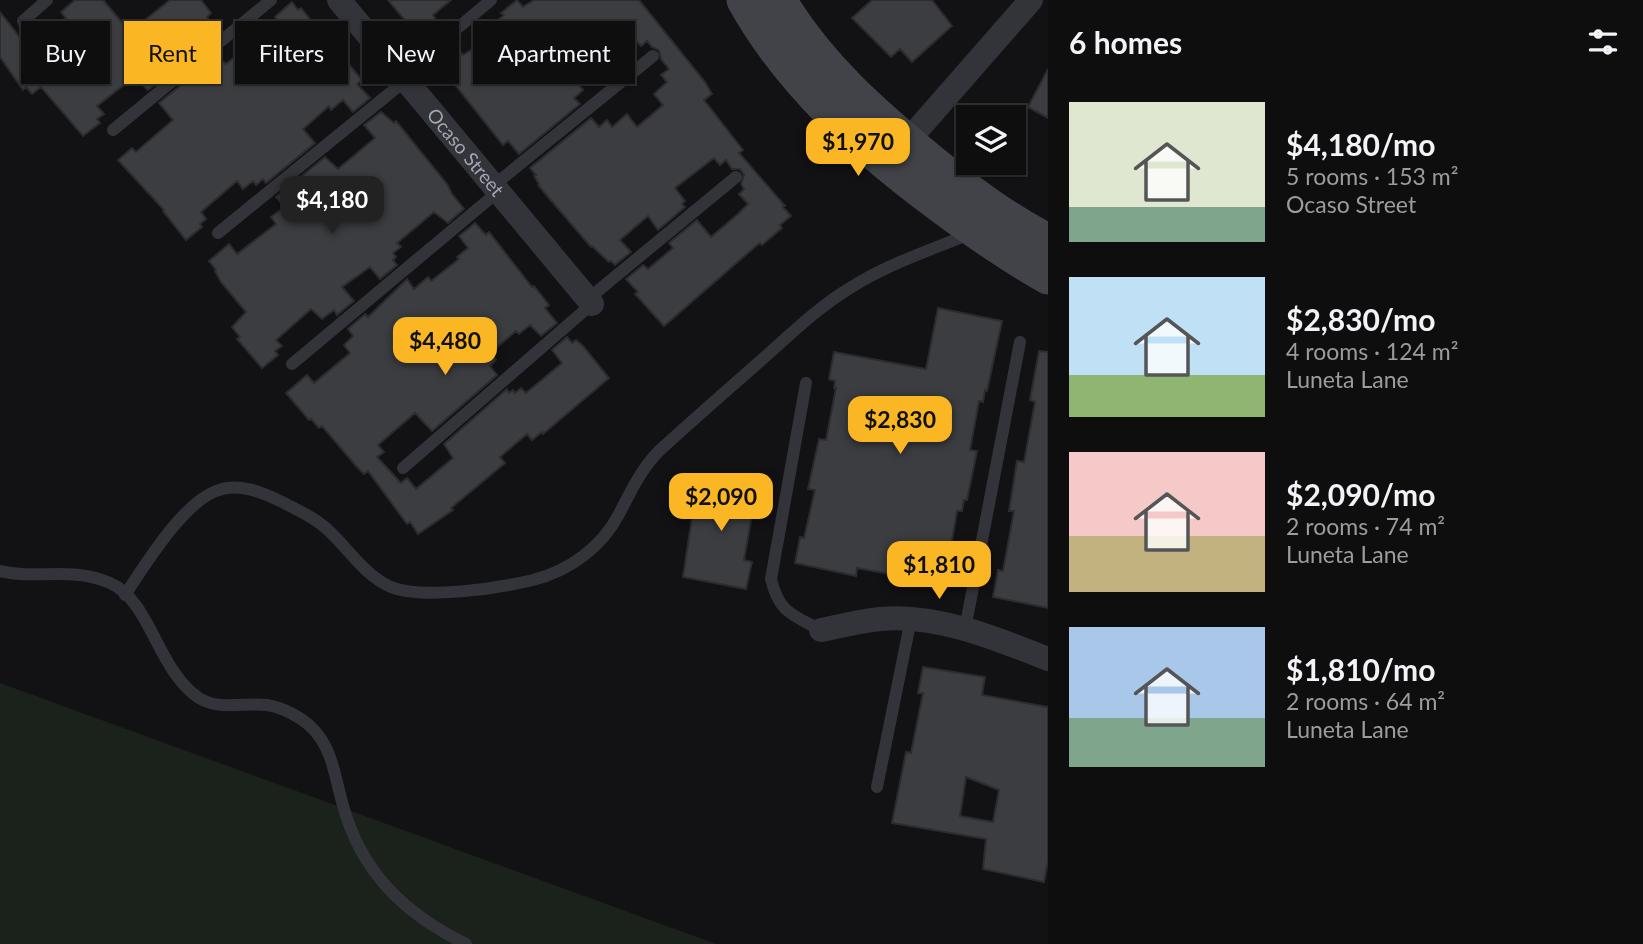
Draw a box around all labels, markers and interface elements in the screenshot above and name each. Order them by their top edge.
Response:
chip: Buy [21,21,110,84]
chip: Rent [124,21,221,84]
chip: Filters [235,21,348,84]
chip: New [362,21,459,84]
chip: Apartment [473,21,635,84]
icon: filters [1584,23,1622,61]
text: 6 homes [1069,24,1182,60]
street label: Ocaso Street [423,103,509,201]
map controls [956,105,1026,175]
button: layers [956,105,1026,175]
pin: $1,970 [801,118,915,178]
text: $4,180/mo [1286,126,1435,162]
text: $1,970 [822,127,894,155]
icon: home [1125,130,1209,214]
text: 5 rooms · 153 m² [1286,162,1458,190]
pin: $4,180 [275,176,389,236]
text: $4,180 [296,185,368,213]
text: Ocaso Street [1286,190,1416,218]
text: $2,830/mo [1286,301,1435,337]
icon: home [1125,305,1209,389]
pin: $4,480 [388,318,502,377]
text: $4,480 [409,326,481,354]
text: 4 rooms · 124 m² [1286,337,1458,365]
text: Luneta Lane [1286,365,1409,393]
pin: $2,830 [843,396,957,456]
text: $2,830 [864,405,936,433]
pin: $2,090 [664,474,778,533]
text: $2,090/mo [1286,476,1435,512]
icon: home [1125,480,1209,564]
text: $2,090 [685,482,757,510]
text: 2 rooms · 74 m² [1286,512,1445,540]
text: Luneta Lane [1286,540,1409,568]
pin: $1,810 [882,542,996,601]
text: $1,810 [903,550,975,578]
text: $1,810/mo [1286,651,1435,687]
icon: home [1125,655,1209,739]
text: 2 rooms · 64 m² [1286,687,1445,715]
text: Luneta Lane [1286,715,1409,743]

